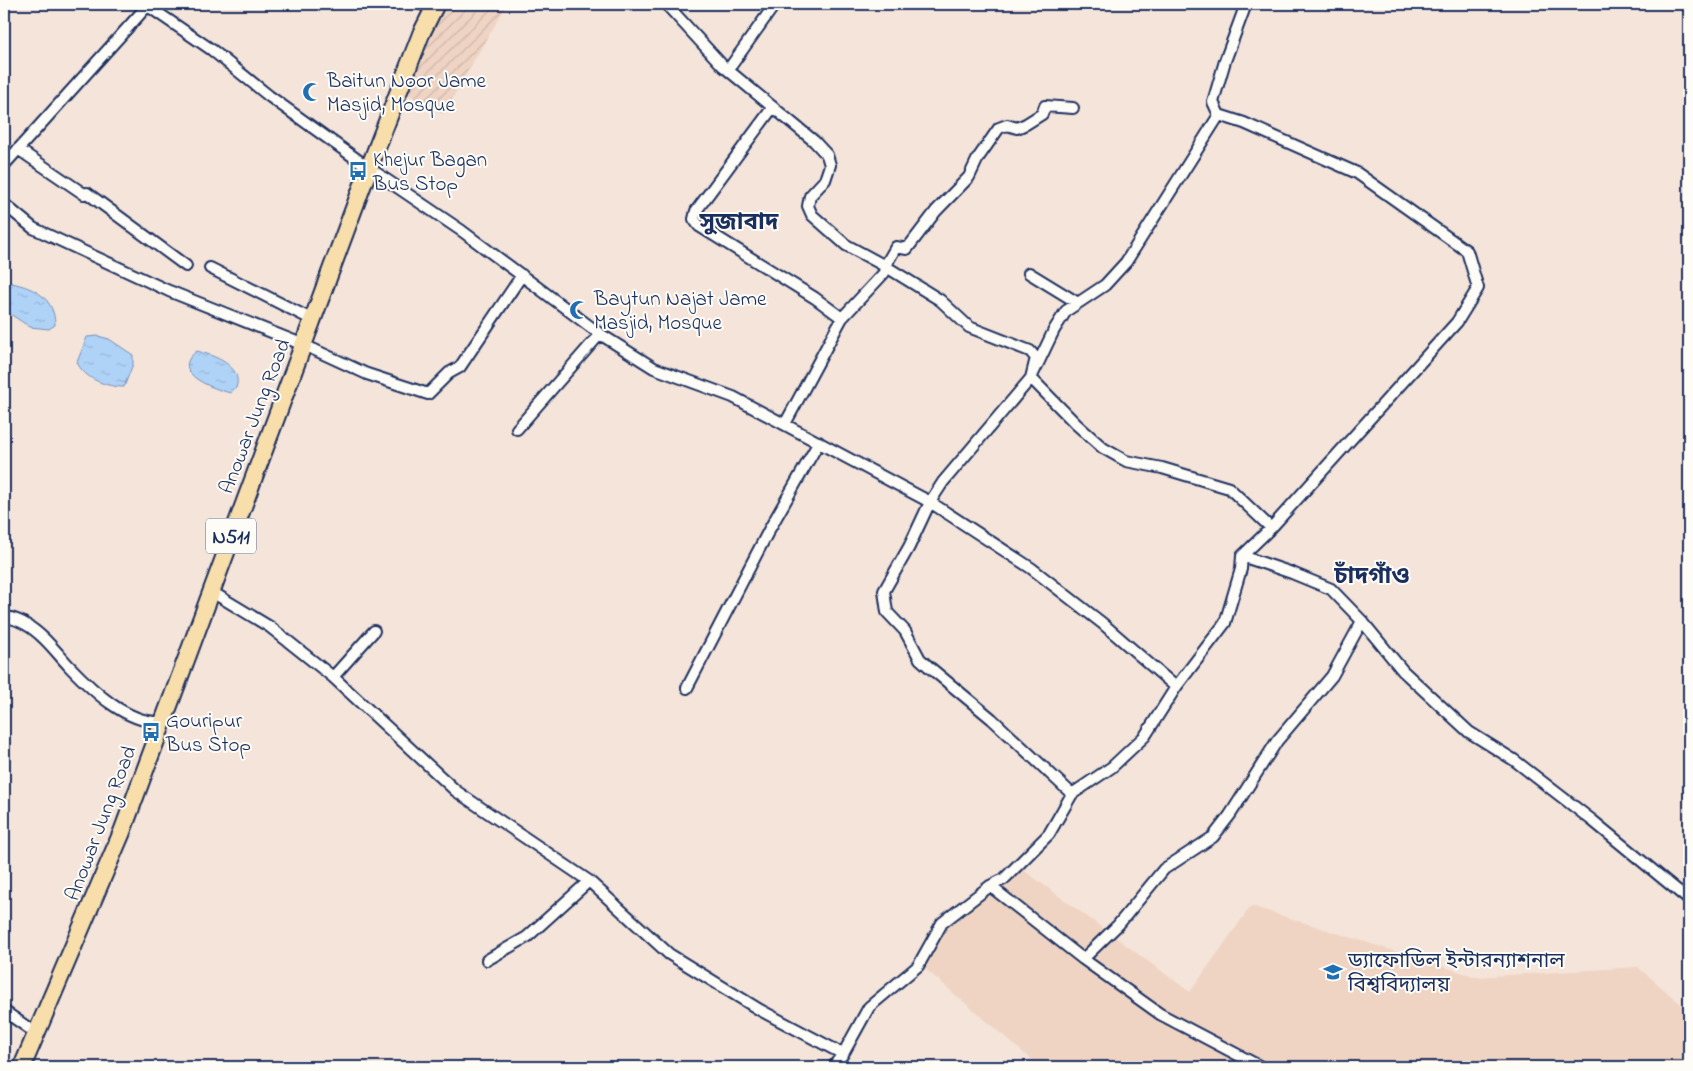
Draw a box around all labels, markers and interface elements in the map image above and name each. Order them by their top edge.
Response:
place label: Baitun Noor Jame Masjid, Mosque [326,67,487,121]
mosque icon: Baitun Noor Jame Masjid, Mosque [301,81,323,103]
place label: Khejur Bagan Bus Stop [372,146,487,200]
bus stop icon: Khejur Bagan Bus Stop [347,160,369,182]
district label: সুজাবাদ [699,206,779,241]
place label: Baytun Najat Jame Masjid, Mosque [593,285,767,339]
mosque icon: Baytun Najat Jame Masjid, Mosque [568,299,590,321]
street label: Anowar Jung Road [212,335,301,499]
road number: N511 [206,518,256,554]
district label: চাঁদগাঁও [1333,560,1410,595]
place label: Gouripur Bus Stop [165,707,251,761]
bus stop icon: Gouripur Bus Stop [140,721,162,743]
street label: Anowar Jung Road [58,742,147,906]
place label: ড্যাফোডিল ইন্টারন্যাশনাল বিশ্ববিদ্যালয় [1347,947,1565,1001]
school or university icon: ড্যাফোডিল ইন্টারন্যাশনাল বিশ্ববিদ্যালয় [1322,961,1344,983]

